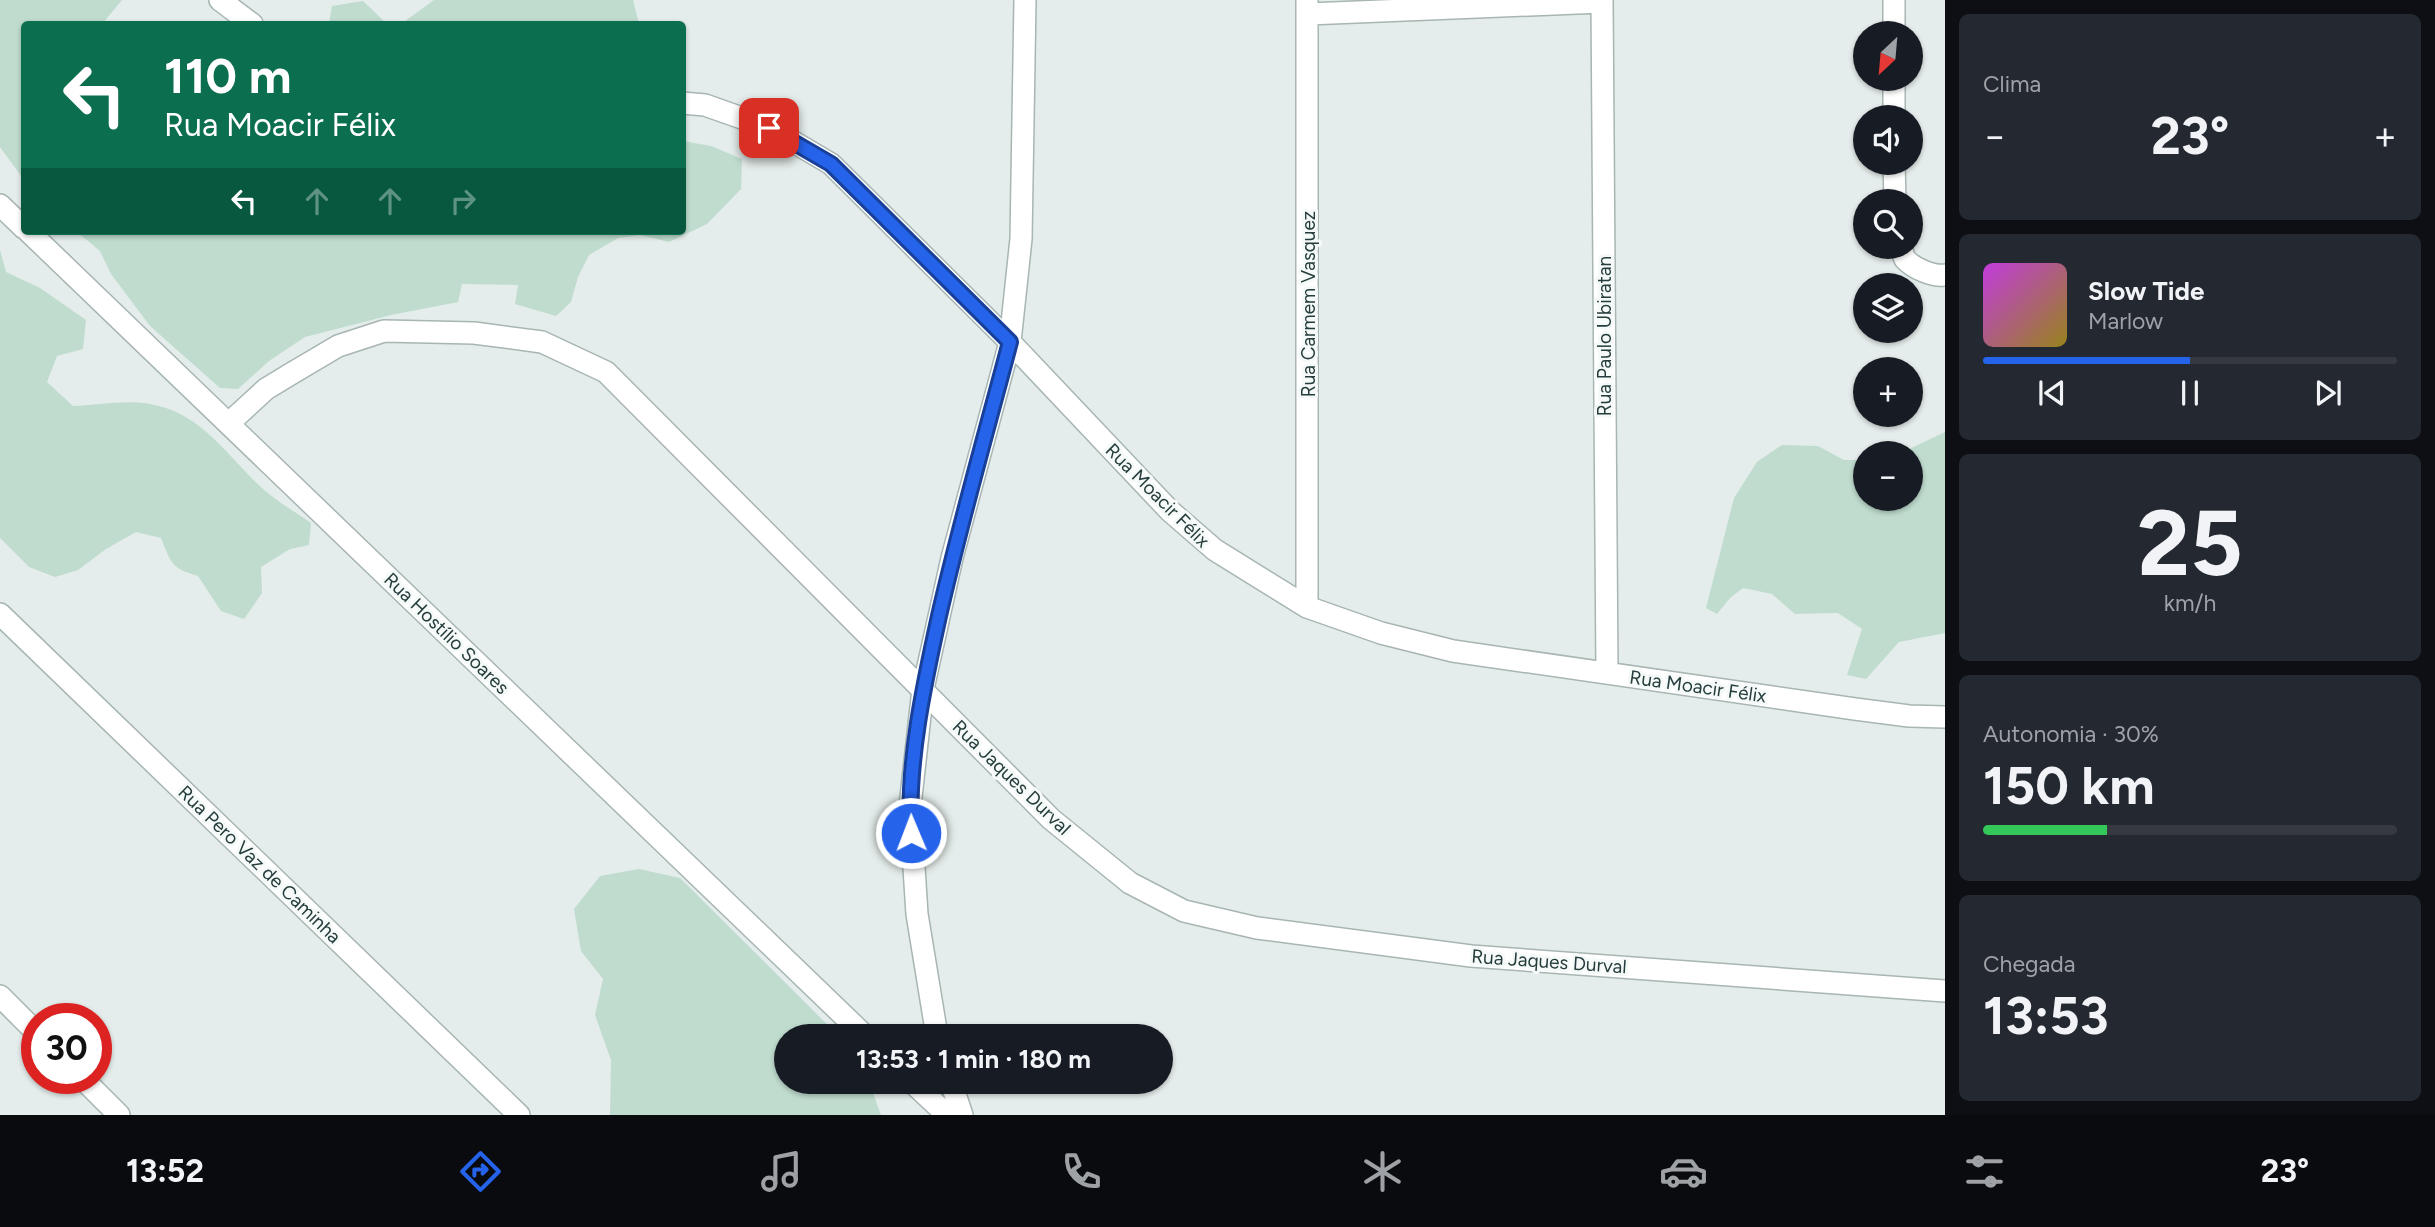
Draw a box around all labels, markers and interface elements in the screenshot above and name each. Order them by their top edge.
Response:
north arrow [1853,21,1923,91]
map controls [1853,21,1923,511]
text: 110 m [164,46,292,105]
icon: left [49,49,140,140]
text: Clima [1983,70,2041,98]
pin [739,98,799,158]
button: sound [1853,105,1923,175]
text: 23° [2151,105,2229,167]
text: Rua Moacir Félix [164,106,396,144]
icon: arrive [750,109,788,147]
text: − [1983,113,2007,159]
text: + [2373,113,2397,159]
icon: left [225,182,263,220]
icon: ahead [298,182,336,220]
icon: ahead [371,182,409,220]
icon: right [444,182,482,220]
button: search [1853,189,1923,259]
street label: Rua Carmem Vasquez [1297,211,1320,397]
street label: Rua Paulo Ubiratan [1593,256,1616,416]
button: layers [1853,273,1923,343]
text: Slow Tide [2088,275,2204,307]
text: Marlow [2088,307,2163,335]
button: + [1853,357,1923,427]
icon: previous [2033,374,2071,412]
icon: pause [2171,374,2209,412]
icon: next [2309,374,2347,412]
street label: Rua Moacir Félix [1101,439,1214,552]
button: − [1853,441,1923,511]
text: 25 [2137,489,2243,598]
street label: Rua Hostílio Soares [379,568,514,699]
text: km/h [2164,589,2216,617]
street label: Rua Moacir Félix [1628,666,1768,707]
street label: Rua Jaques Durval [948,715,1076,840]
text: Autonomia · 30% [1983,720,2159,748]
text: 150 km [1983,755,2155,817]
street label: Rua Pero Vaz de Caminha [173,781,346,948]
position arrow [874,796,948,870]
street label: Rua Jaques Durval [1471,945,1627,978]
text: Chegada [1983,950,2075,978]
text: 13:53 [1983,985,2109,1047]
speed limit sign: 30 [21,1003,112,1094]
text: 13:53 · 1 min · 180 m [856,1043,1091,1075]
icon: directions [456,1147,505,1196]
icon: music [757,1147,806,1196]
icon: phone [1057,1147,1106,1196]
icon: climate [1358,1147,1407,1196]
icon: car [1659,1147,1708,1196]
icon: filters [1960,1147,2009,1196]
text: 13:52 [126,1152,204,1190]
text: 23° [2261,1152,2309,1190]

